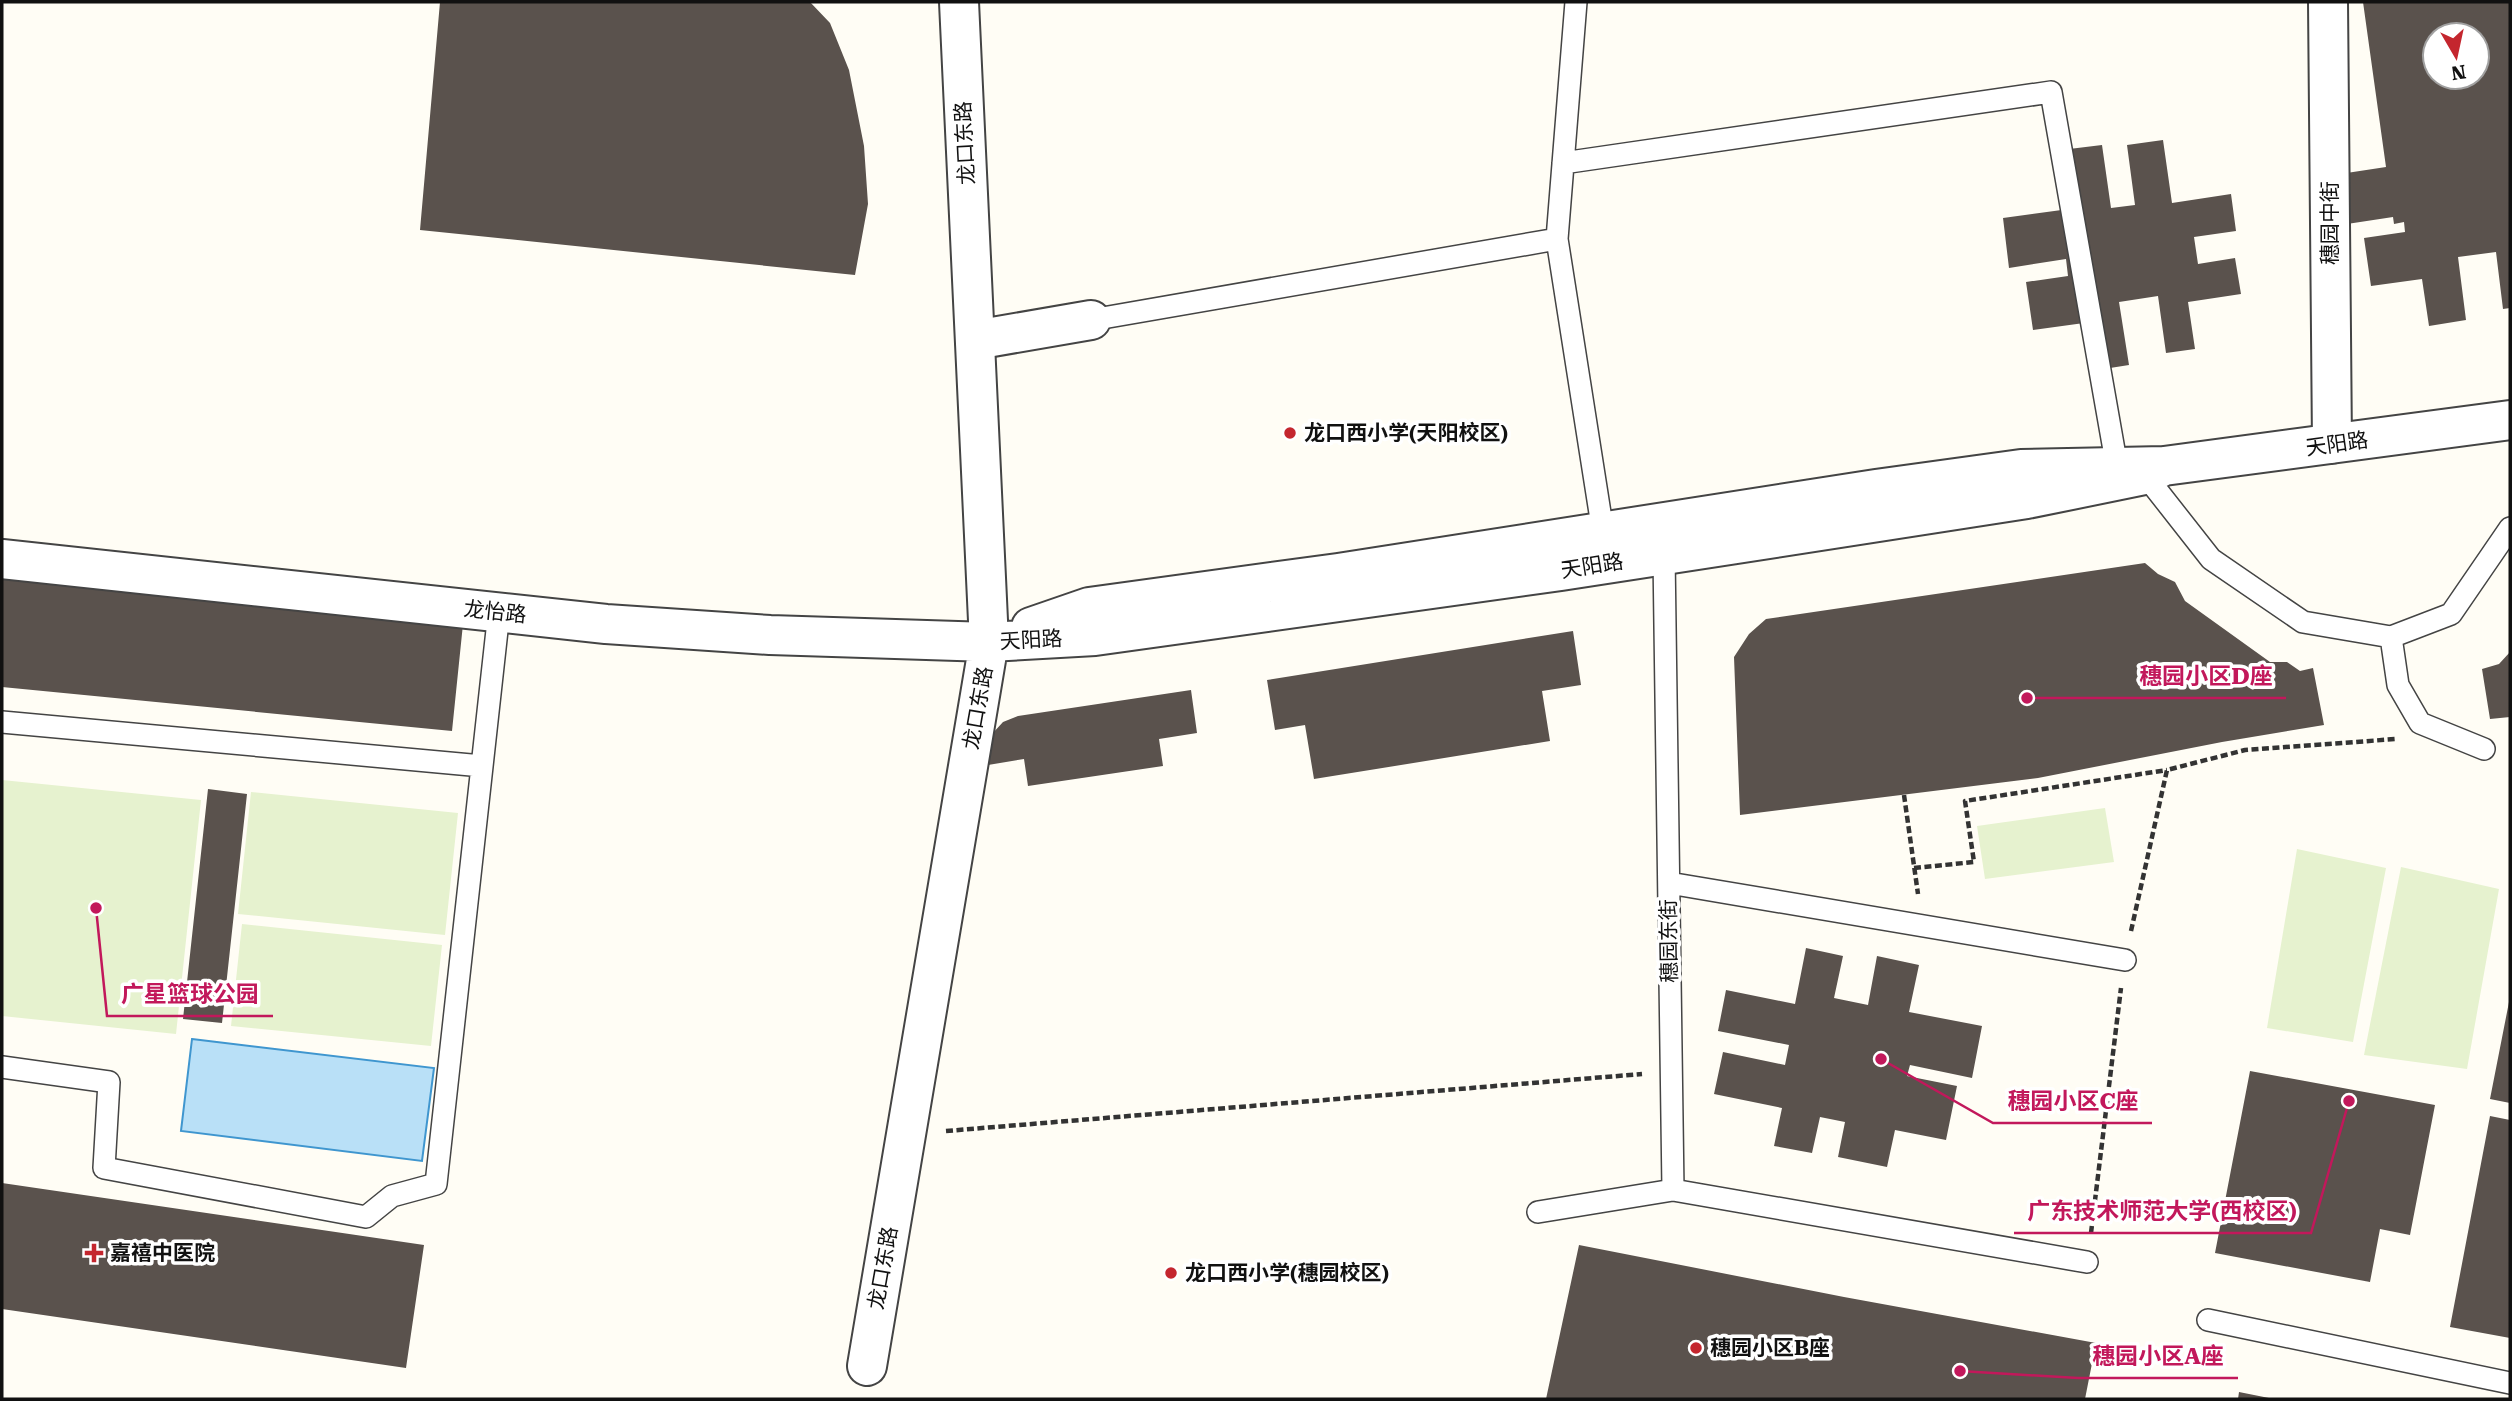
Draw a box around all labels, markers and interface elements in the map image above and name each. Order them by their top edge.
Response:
north arrow [2421,21,2491,91]
text: N [2449,60,2468,85]
street label: 龙口东路 [951,100,979,186]
street label: 穗园中街 [2318,181,2342,265]
place label: 龙口西小学(天阳校区) [1304,421,1508,445]
marker: 龙口西小学(天阳校区) [1282,425,1298,441]
street label: 天阳路 [2304,428,2370,460]
street label: 天阳路 [1559,549,1625,583]
street label: 龙怡路 [462,597,528,627]
street label: 天阳路 [999,626,1063,654]
callout: 穗园小区D座 [2125,654,2286,698]
text: 穗园小区D座 [2139,663,2273,690]
street label: 龙口东路 [959,665,997,751]
street label: 穗园东街 [1656,899,1682,983]
callout: 广星篮球公园 [107,972,273,1016]
text: 广星篮球公园 [121,981,259,1008]
callout: 穗园小区C座 [1993,1079,2152,1123]
text: 穗园小区C座 [2007,1088,2139,1115]
callout: 广东技术师范大学(西校区) [2014,1189,2311,1233]
text: 广东技术师范大学(西校区) [2027,1198,2297,1225]
street label: 龙口东路 [864,1225,902,1311]
place label: 嘉禧中医院 [110,1241,215,1265]
marker: 嘉禧中医院 [84,1243,104,1263]
place label: 龙口西小学(穗园校区) [1185,1261,1389,1285]
marker: 龙口西小学(穗园校区) [1163,1265,1179,1281]
callout: 穗园小区A座 [2078,1334,2238,1378]
place label: 穗园小区B座 [1710,1336,1830,1360]
marker: 穗园小区B座 [1688,1340,1704,1356]
text: 穗园小区A座 [2092,1343,2224,1370]

